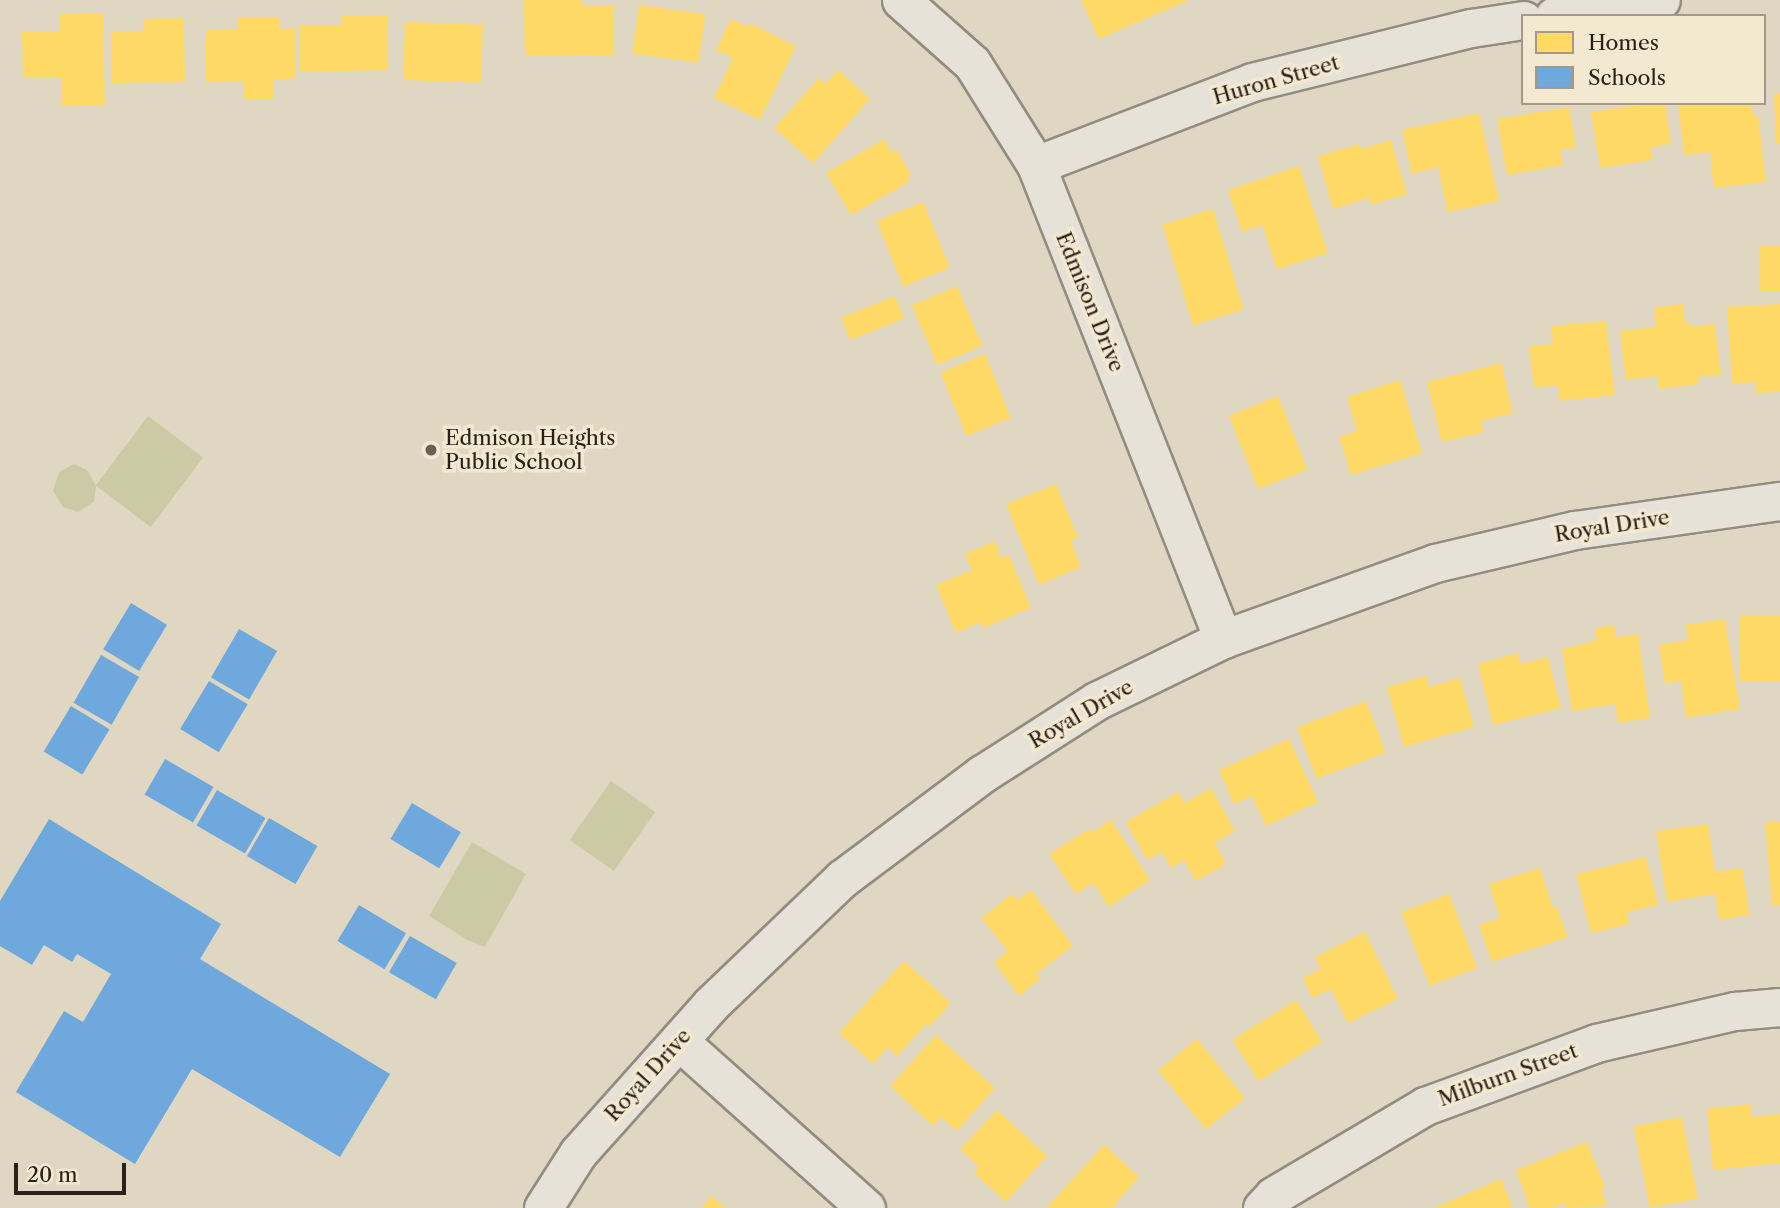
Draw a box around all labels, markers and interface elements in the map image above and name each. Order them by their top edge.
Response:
legend [1521,14,1766,105]
text: Homes [1588,30,1659,55]
street label: Huron Street [1210,50,1342,110]
text: Schools [1588,65,1666,90]
street label: Edmison Drive [1050,228,1130,376]
place label: Edmison Heights Public School [445,425,615,475]
marker: Edmison Heights Public School [423,442,439,458]
street label: Royal Drive [1553,504,1671,548]
street label: Royal Drive [1024,674,1138,754]
street label: Royal Drive [600,1023,696,1127]
street label: Milburn Street [1435,1038,1581,1112]
scale bar [18,1148,130,1192]
text: 20 m [27,1162,78,1187]

